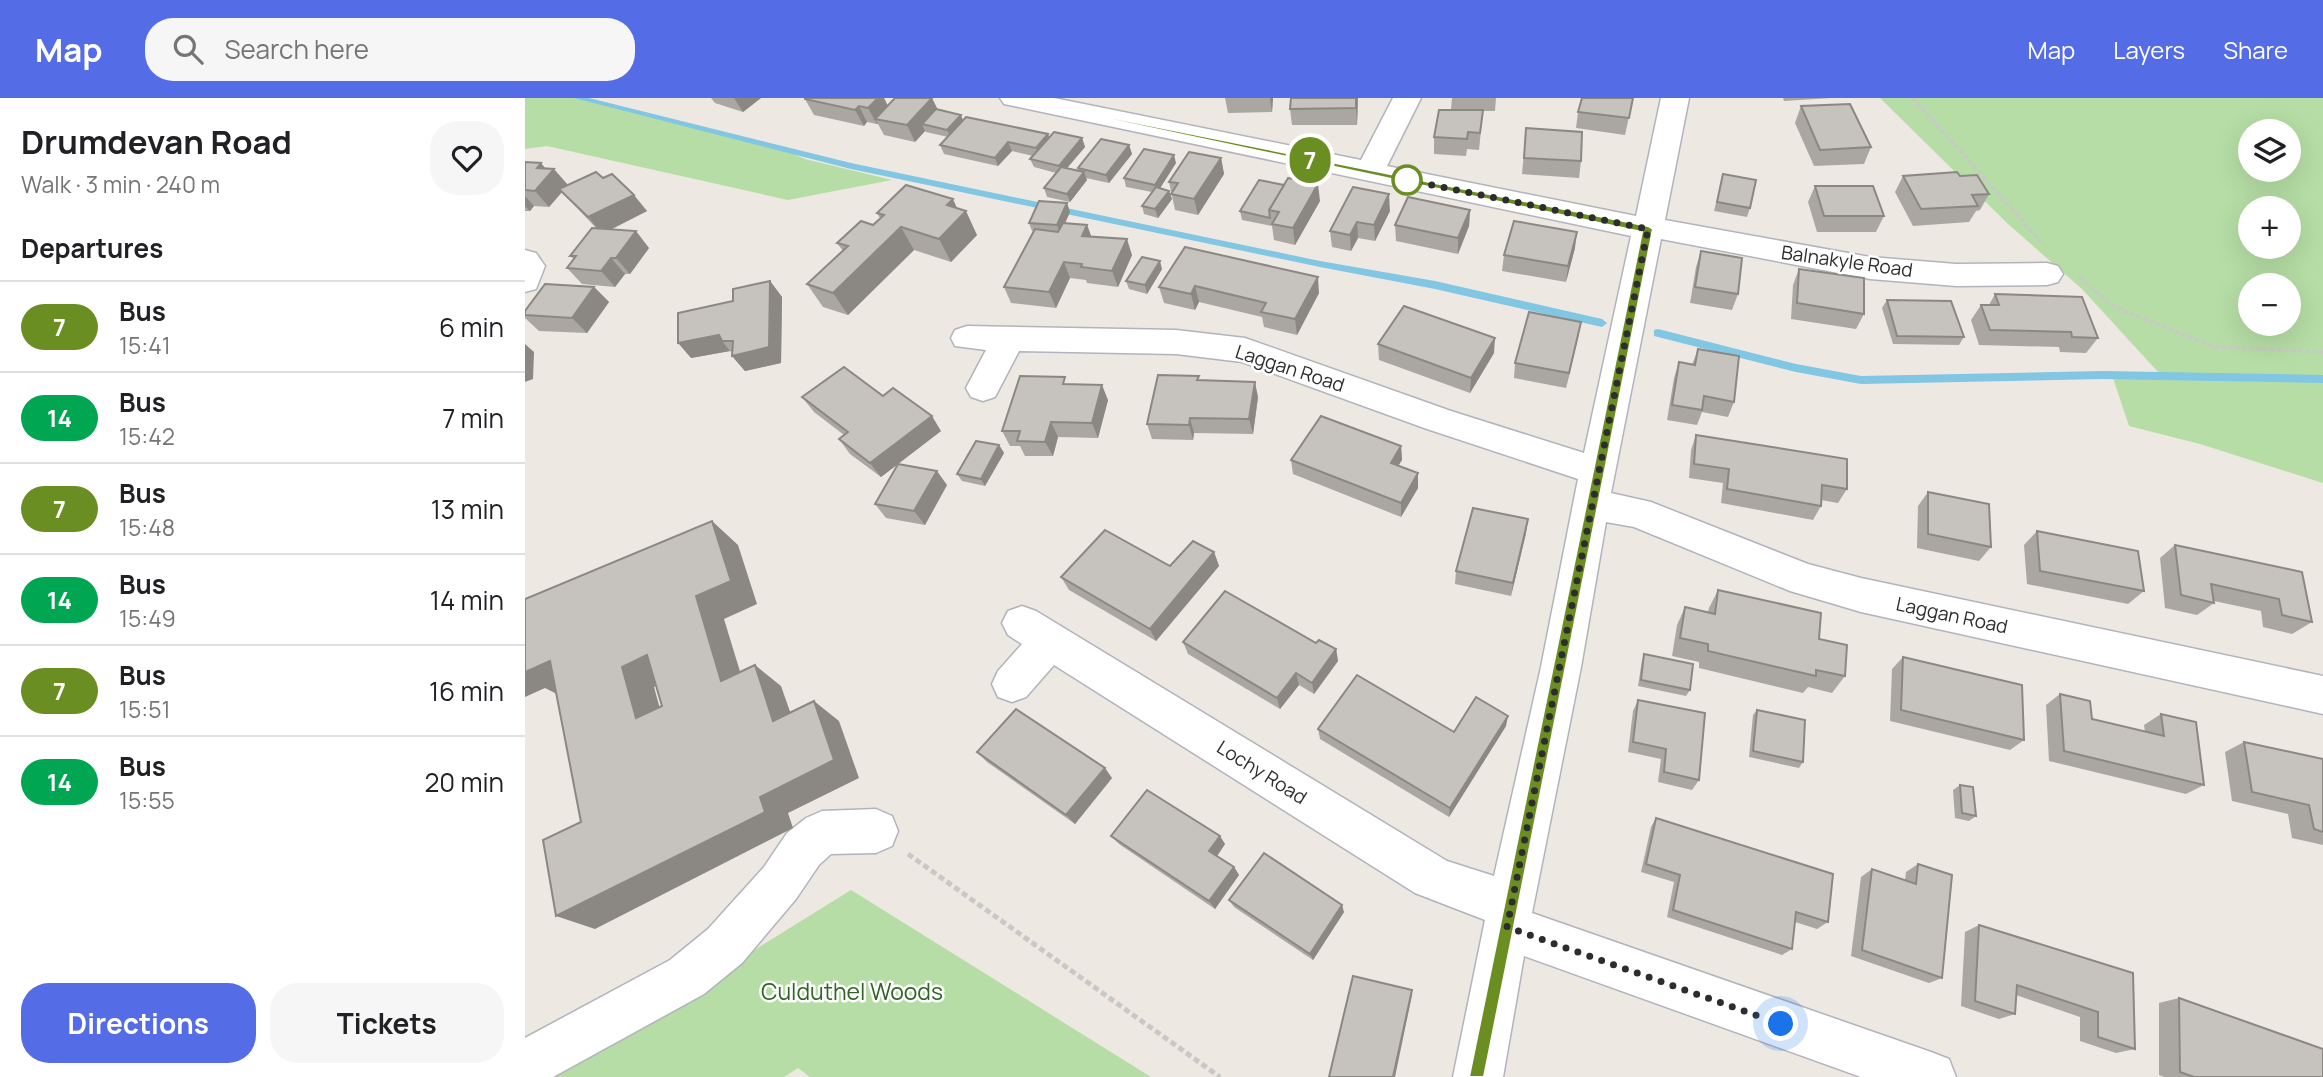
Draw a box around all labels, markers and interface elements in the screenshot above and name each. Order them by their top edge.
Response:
search box [145,18,635,81]
text: Map [35,27,103,72]
icon: search [169,30,207,68]
text: Search here [225,31,369,67]
text: Map [2028,33,2075,66]
text: Layers [2113,33,2185,66]
text: Share [2223,33,2288,66]
text: Drumdevan Road [21,119,292,164]
map controls [2238,119,2301,336]
button: layers [2238,119,2301,182]
button: heart [430,121,504,195]
line badge: 7 [1287,137,1333,183]
text: 7 [1304,143,1316,176]
unlabelled marker [1392,165,1422,195]
text: Walk · 3 min · 240 m [21,168,220,200]
button: + [2238,196,2301,259]
text: Departures [21,230,163,266]
street label: Balnakyle Road [1780,239,1914,283]
button: − [2238,273,2301,336]
text: Bus [119,293,166,329]
text: 6 min [439,309,504,345]
text: 7 [53,310,66,343]
text: 15:41 [119,329,171,361]
street label: Laggan Road [1232,338,1348,398]
text: Bus [119,384,166,420]
text: 7 min [442,400,504,436]
text: 14 [47,401,72,434]
text: 15:42 [119,420,175,452]
text: Bus [119,475,166,511]
text: 13 min [431,491,504,527]
text: 7 [53,492,66,525]
text: 15:48 [119,511,175,543]
text: Bus [119,566,166,602]
text: 14 min [430,582,504,618]
text: 14 [47,583,72,616]
street label: Laggan Road [1894,590,2010,640]
text: 15:49 [119,602,176,634]
text: Bus [119,657,166,693]
text: 16 min [429,673,504,709]
text: 7 [53,674,66,707]
text: 15:51 [119,693,170,725]
street label: Lochy Road [1212,734,1312,810]
text: Bus [119,748,166,784]
text: 20 min [425,764,504,800]
text: 14 [47,765,72,798]
text: 15:55 [119,784,175,816]
park label: Culduthel Woods [761,975,943,1007]
button: Directions [21,983,256,1063]
button: Tickets [270,983,504,1063]
your location [1763,1006,1798,1041]

